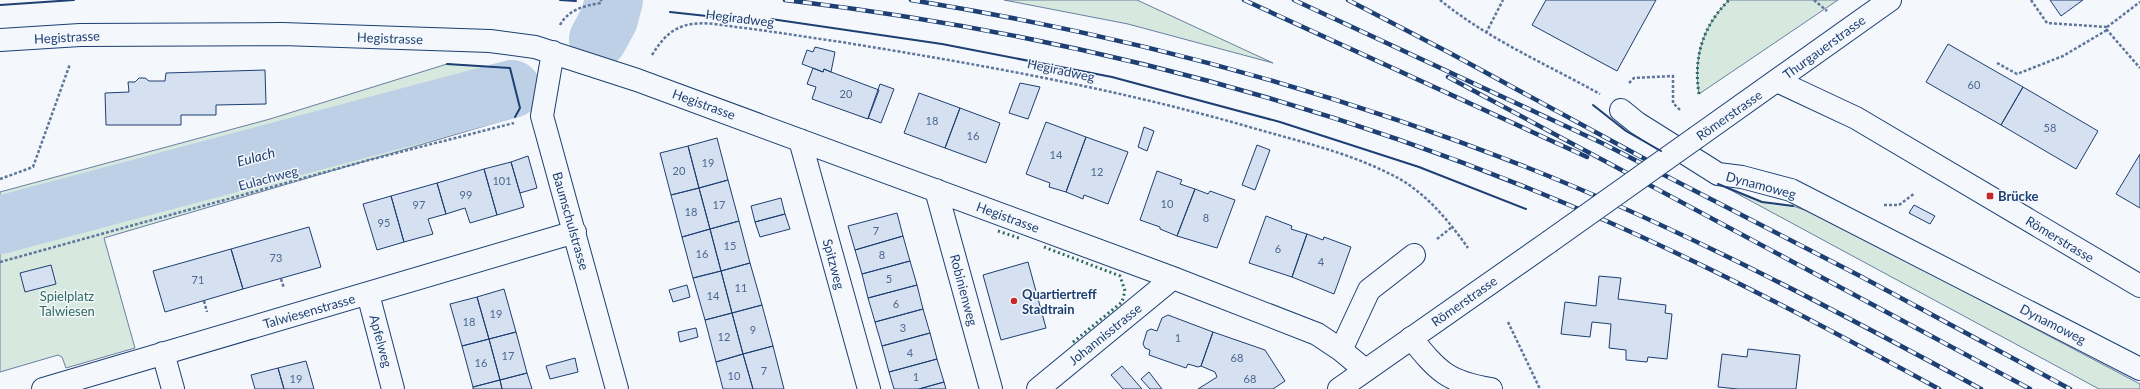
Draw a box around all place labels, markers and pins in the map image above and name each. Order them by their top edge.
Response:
place label: Brücke [1998,188,2038,204]
marker: Brücke [1985,191,1995,201]
place label: Quartiertreff Stadtrain [1022,286,1097,317]
marker: Quartiertreff Stadtrain [1009,296,1019,306]

